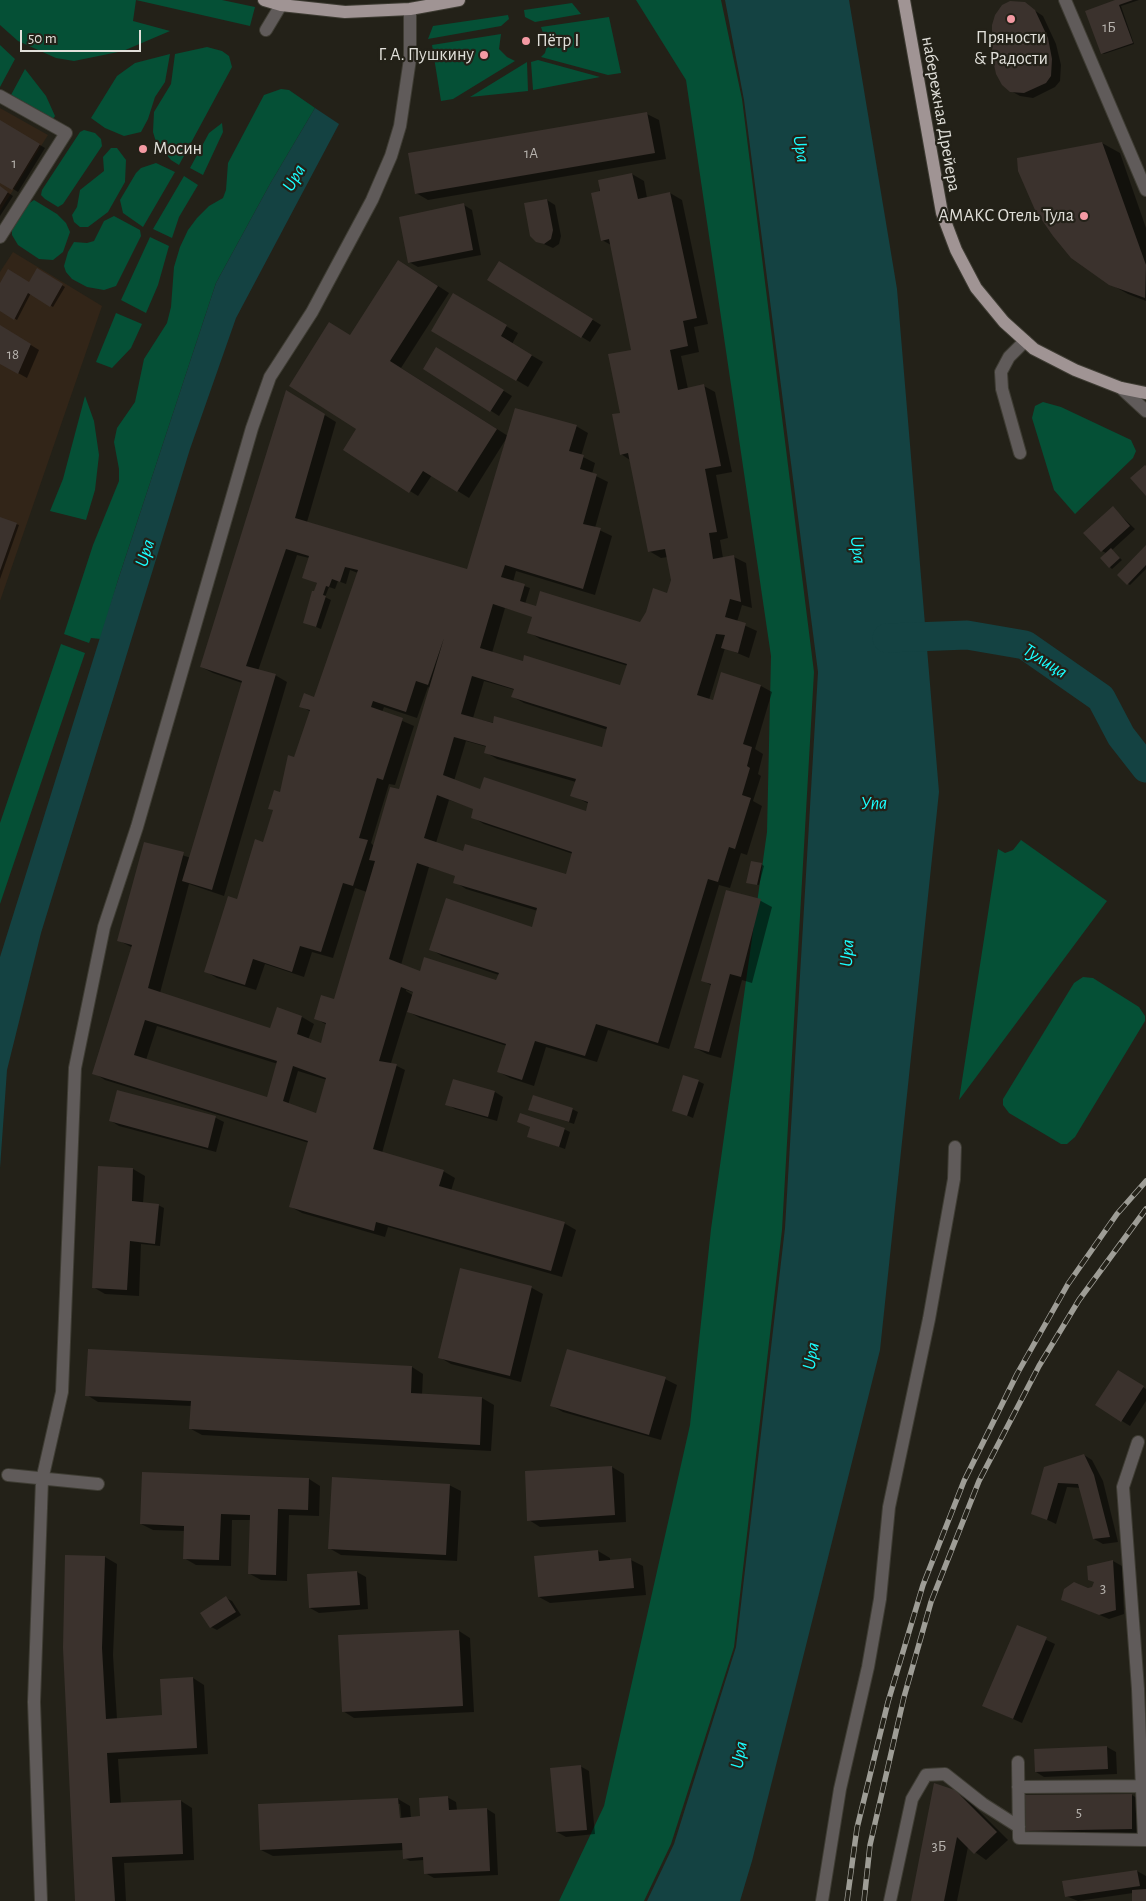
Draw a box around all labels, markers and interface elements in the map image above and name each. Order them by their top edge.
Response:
marker: Пряности & Радости [1005,13,1017,25]
house number: 1Б [1102,18,1116,36]
scale bar [22,20,144,52]
place label: Пряности & Радости [974,27,1048,70]
place label: Пётр I [536,30,579,52]
text: 50 m [28,31,57,46]
marker: Пётр I [520,35,532,47]
street label: набережная Дрейера [917,35,965,193]
place label: Г. А. Пушкину [378,44,474,66]
marker: Г. А. Пушкину [478,49,490,61]
water label: Upa [788,134,814,164]
place label: Мосин [153,138,202,160]
marker: Мосин [137,143,149,155]
house number: 1А [524,144,538,162]
house number: 1 [11,154,17,172]
water label: Upa [277,160,311,196]
place label: АМАКС Отель Тула [938,205,1074,227]
marker: АМАКС Отель Тула [1078,210,1090,222]
house number: 18 [7,345,19,363]
water label: Upa [845,535,871,565]
water label: Upa [130,536,160,570]
water label: Тулица [1018,639,1072,683]
water label: Упа [861,792,887,814]
water label: Upa [835,938,859,968]
water label: Upa [797,1340,825,1372]
house number: 3 [1100,1579,1106,1597]
water label: Upa [725,1739,753,1771]
house number: 5 [1076,1803,1082,1821]
house number: 3Б [932,1837,946,1855]

